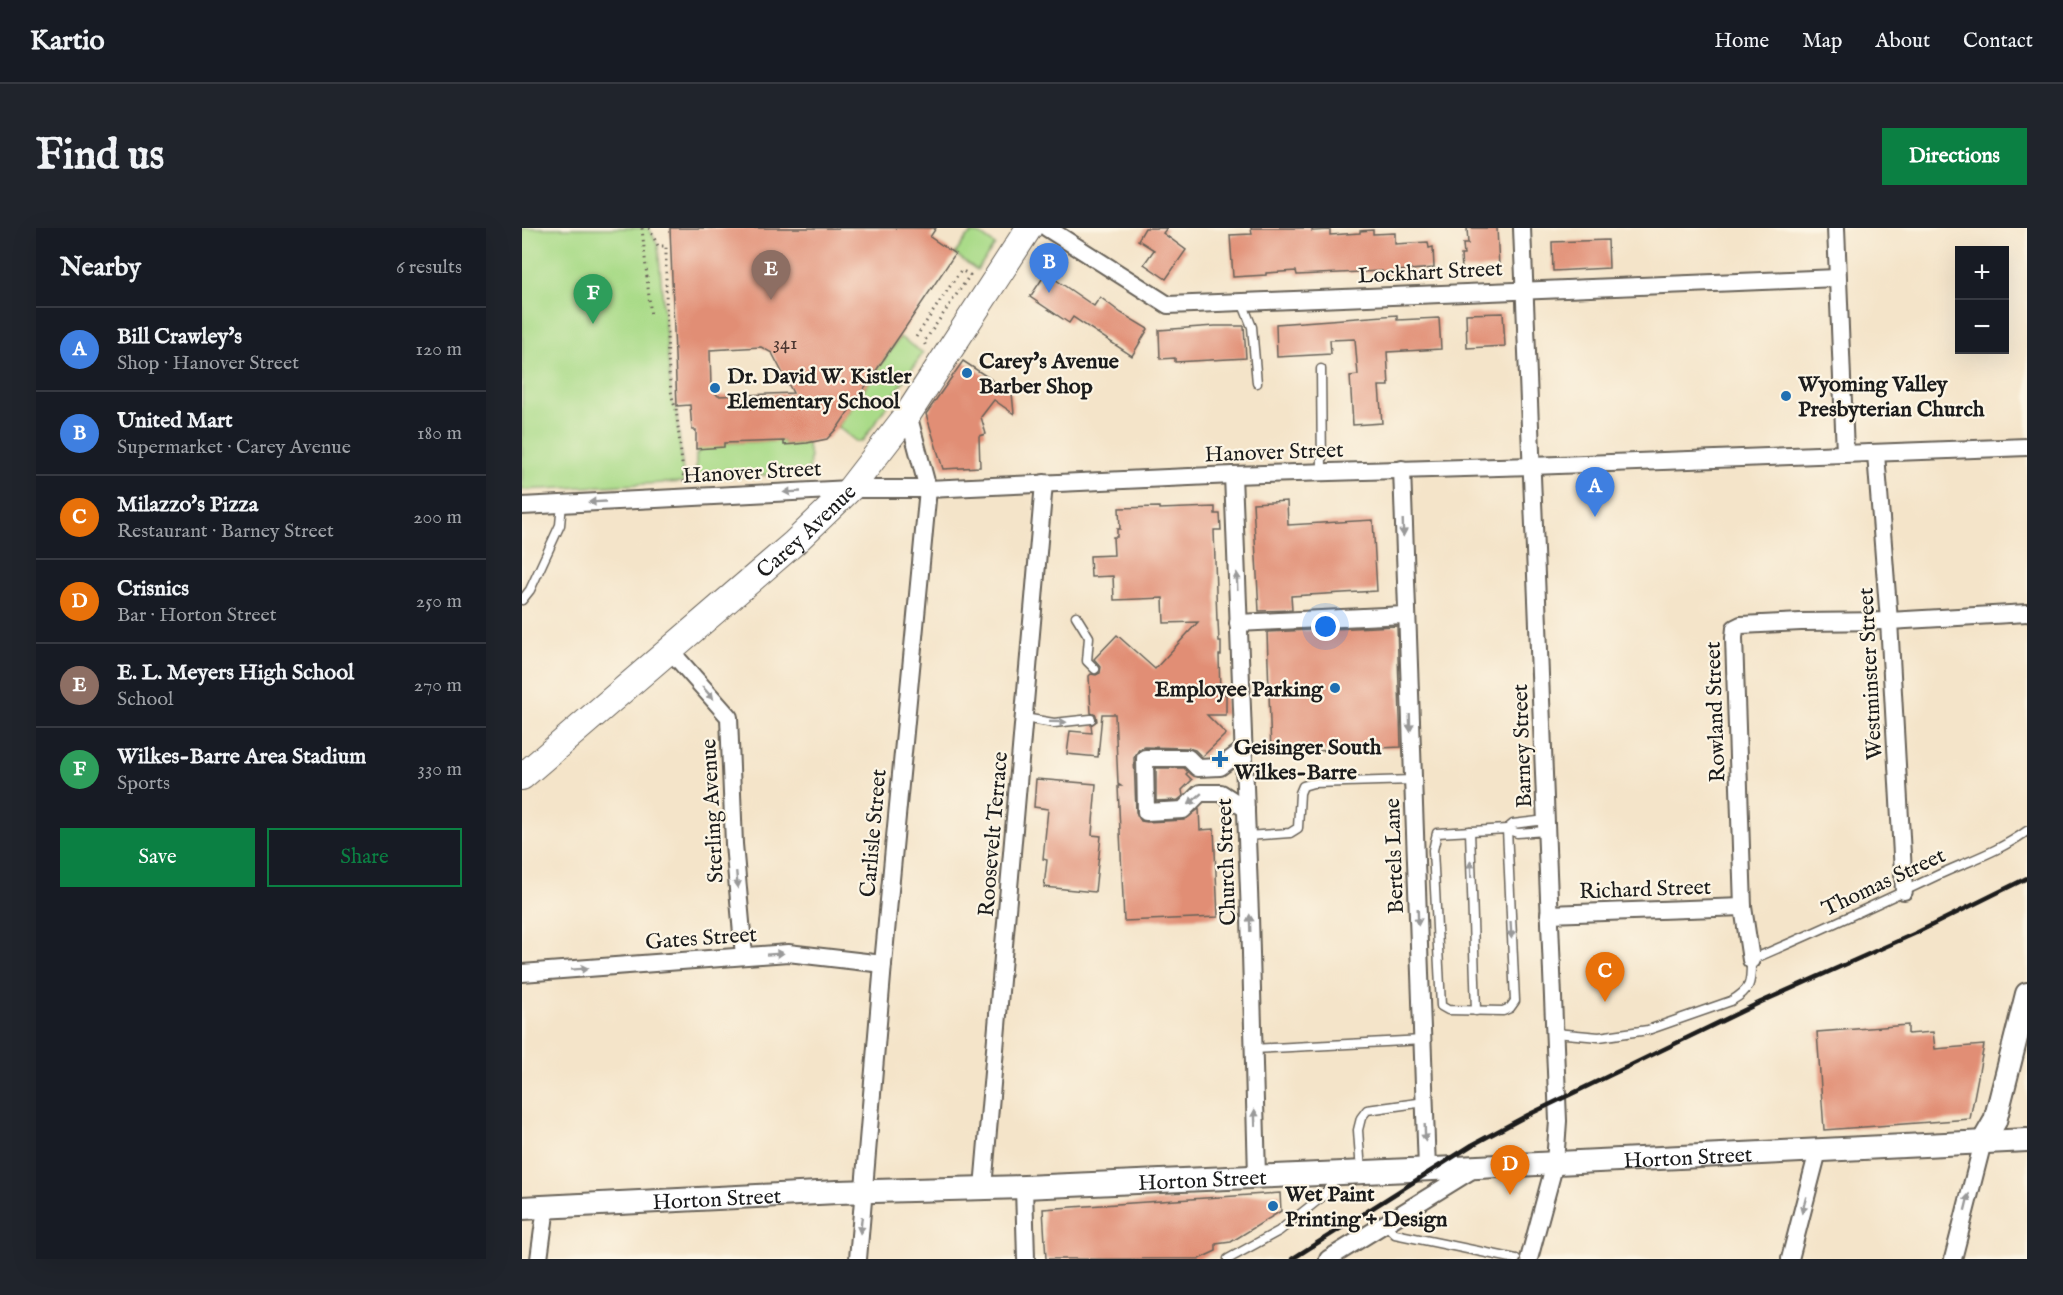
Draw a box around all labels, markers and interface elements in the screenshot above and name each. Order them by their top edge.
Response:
text: Kartio [30,24,105,59]
text: Home [1714,28,1769,55]
text: Map [1802,28,1842,55]
text: About [1875,28,1930,55]
text: Contact [1963,28,2033,55]
button: Directions [1882,128,2027,185]
text: Find us [36,130,164,183]
pin: B [1030,244,1068,293]
map controls [1955,246,2009,354]
button: + [1955,246,2009,300]
pin: E [752,250,790,300]
text: Nearby [60,251,141,284]
text: 6 results [396,255,462,280]
street label: Lockhart Street [1357,255,1504,291]
pin: F [574,274,612,324]
button: − [1955,300,2009,354]
text: Bill Crawley's [117,323,242,351]
house number: 341 [773,331,797,356]
text: A [73,337,86,362]
text: 120 m [416,337,462,362]
place label: Carey's Avenue Barber Shop [979,348,1119,401]
text: Shop · Hanover Street [117,351,299,376]
place label: Dr. David W. Kistler Elementary School [727,363,912,416]
marker: Carey's Avenue Barber Shop [960,366,974,380]
place label: Wyoming Valley Presbyterian Church [1797,371,1985,424]
marker: Dr. David W. Kistler Elementary School [708,381,722,395]
marker: Wyoming Valley Presbyterian Church [1779,389,1793,403]
text: United Mart [117,407,233,435]
text: B [73,421,86,446]
text: 180 m [417,421,462,446]
text: Supermarket · Carey Avenue [117,435,351,460]
street label: Hanover Street [1204,437,1344,469]
street label: Hanover Street [682,455,823,491]
pin: A [1576,468,1614,517]
street label: Carey Avenue [751,479,863,585]
one-way arrow [782,487,801,496]
text: Milazzo's Pizza [117,491,258,519]
one-way arrow [587,498,606,507]
text: C [72,505,87,530]
text: 200 m [413,505,462,530]
one-way arrow [1398,518,1408,537]
text: Restaurant · Barney Street [117,519,334,544]
one-way arrow [1232,572,1241,591]
text: Crisnics [117,575,189,603]
street label: Westminster Street [1852,586,1889,761]
text: D [71,589,88,614]
text: 250 m [416,589,462,614]
text: Bar · Horton Street [117,603,277,628]
your location [1311,612,1340,641]
street label: Rowland Street [1700,641,1732,783]
text: E. L. Meyers High School [117,659,354,687]
text: E [73,673,86,698]
text: 270 m [414,673,462,698]
place label: Employee Parking [1154,676,1324,704]
marker: Employee Parking [1328,681,1342,695]
street label: Barney Street [1507,683,1539,809]
one-way arrow [701,685,714,700]
text: School [117,687,173,712]
one-way arrow [1406,713,1415,732]
one-way arrow [1048,717,1067,727]
place label: Geisinger South Wilkes-Barre [1233,734,1382,787]
street label: Sterling Avenue [695,738,731,884]
text: Wilkes-Barre Area Stadium [117,743,366,771]
street label: Roosevelt Terrace [973,750,1015,918]
marker: Geisinger South Wilkes-Barre [1211,750,1229,768]
text: F [73,757,86,782]
text: 330 m [417,757,462,782]
street label: Carlisle Street [854,768,894,898]
text: Sports [117,771,170,796]
one-way arrow [1187,793,1203,806]
street label: Church Street [1211,797,1243,926]
street label: Bertels Lane [1379,798,1411,914]
button: Save [60,828,255,887]
button: Share [267,828,462,887]
street label: Thomas Street [1818,842,1951,924]
one-way arrow [1466,859,1476,878]
one-way arrow [732,870,742,889]
street label: Richard Street [1578,874,1712,906]
one-way arrow [1414,908,1423,927]
one-way arrow [1246,913,1255,932]
one-way arrow [1507,920,1516,939]
street label: Gates Street [644,921,758,957]
one-way arrow [765,950,784,959]
pin: C [1586,952,1624,1002]
one-way arrow [571,964,590,974]
one-way arrow [1251,1108,1260,1127]
one-way arrow [1421,1124,1430,1143]
street label: Horton Street [1623,1142,1753,1176]
pin: D [1490,1146,1530,1195]
street label: Horton Street [1137,1164,1268,1198]
place label: Wet Paint Printing + Design [1284,1181,1448,1234]
street label: Horton Street [652,1183,782,1217]
one-way arrow [1963,1193,1973,1211]
one-way arrow [1798,1196,1808,1214]
marker: Wet Paint Printing + Design [1266,1199,1280,1213]
one-way arrow [856,1216,866,1235]

